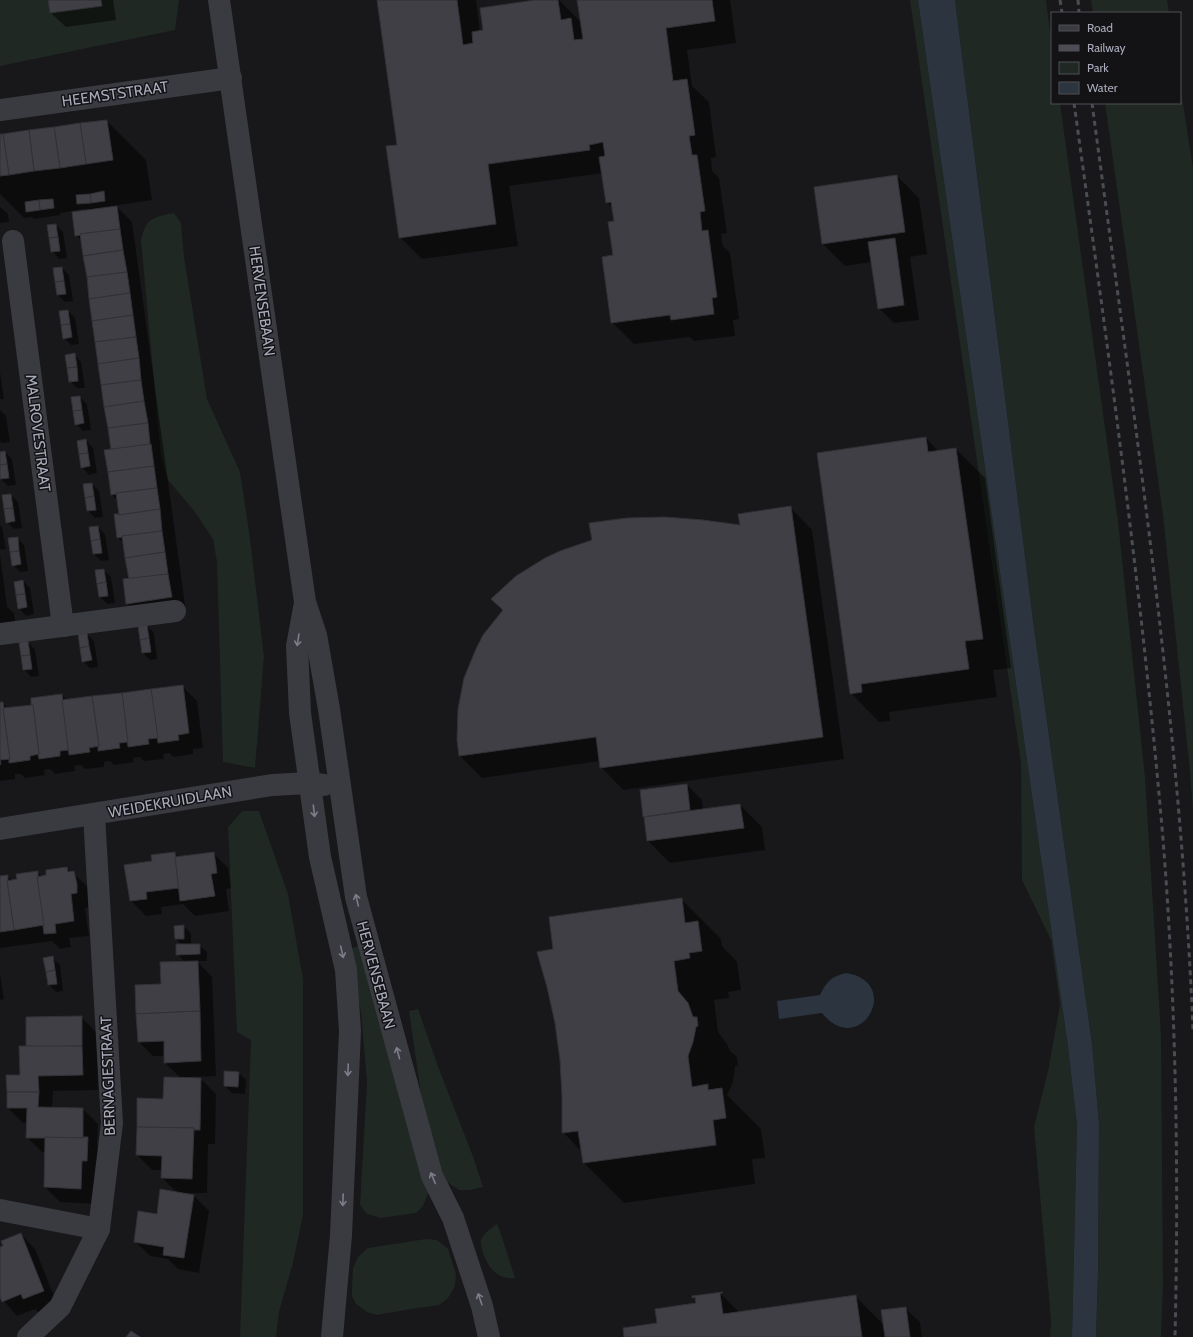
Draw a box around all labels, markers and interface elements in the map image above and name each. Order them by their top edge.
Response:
legend [1051,12,1181,104]
text: Road [1087,20,1113,35]
text: Railway [1087,40,1125,55]
text: Park [1087,60,1109,75]
street label: HEEMSTSTRAAT [60,78,170,110]
text: Water [1087,80,1118,95]
street label: HERVENSEBAAN [245,245,279,357]
street label: MALROVESTRAAT [22,373,54,493]
one-way arrow [294,633,302,646]
street label: WEIDEKRUIDLAAN [107,782,233,822]
one-way arrow [310,804,318,817]
one-way arrow [352,894,360,907]
street label: HERVENSEBAAN [353,919,399,1031]
one-way arrow [338,945,346,958]
street label: BERNAGIESTRAAT [97,1016,119,1136]
one-way arrow [394,1047,401,1060]
one-way arrow [345,1063,352,1076]
one-way arrow [429,1172,437,1184]
one-way arrow [339,1193,347,1206]
one-way arrow [476,1293,483,1306]

